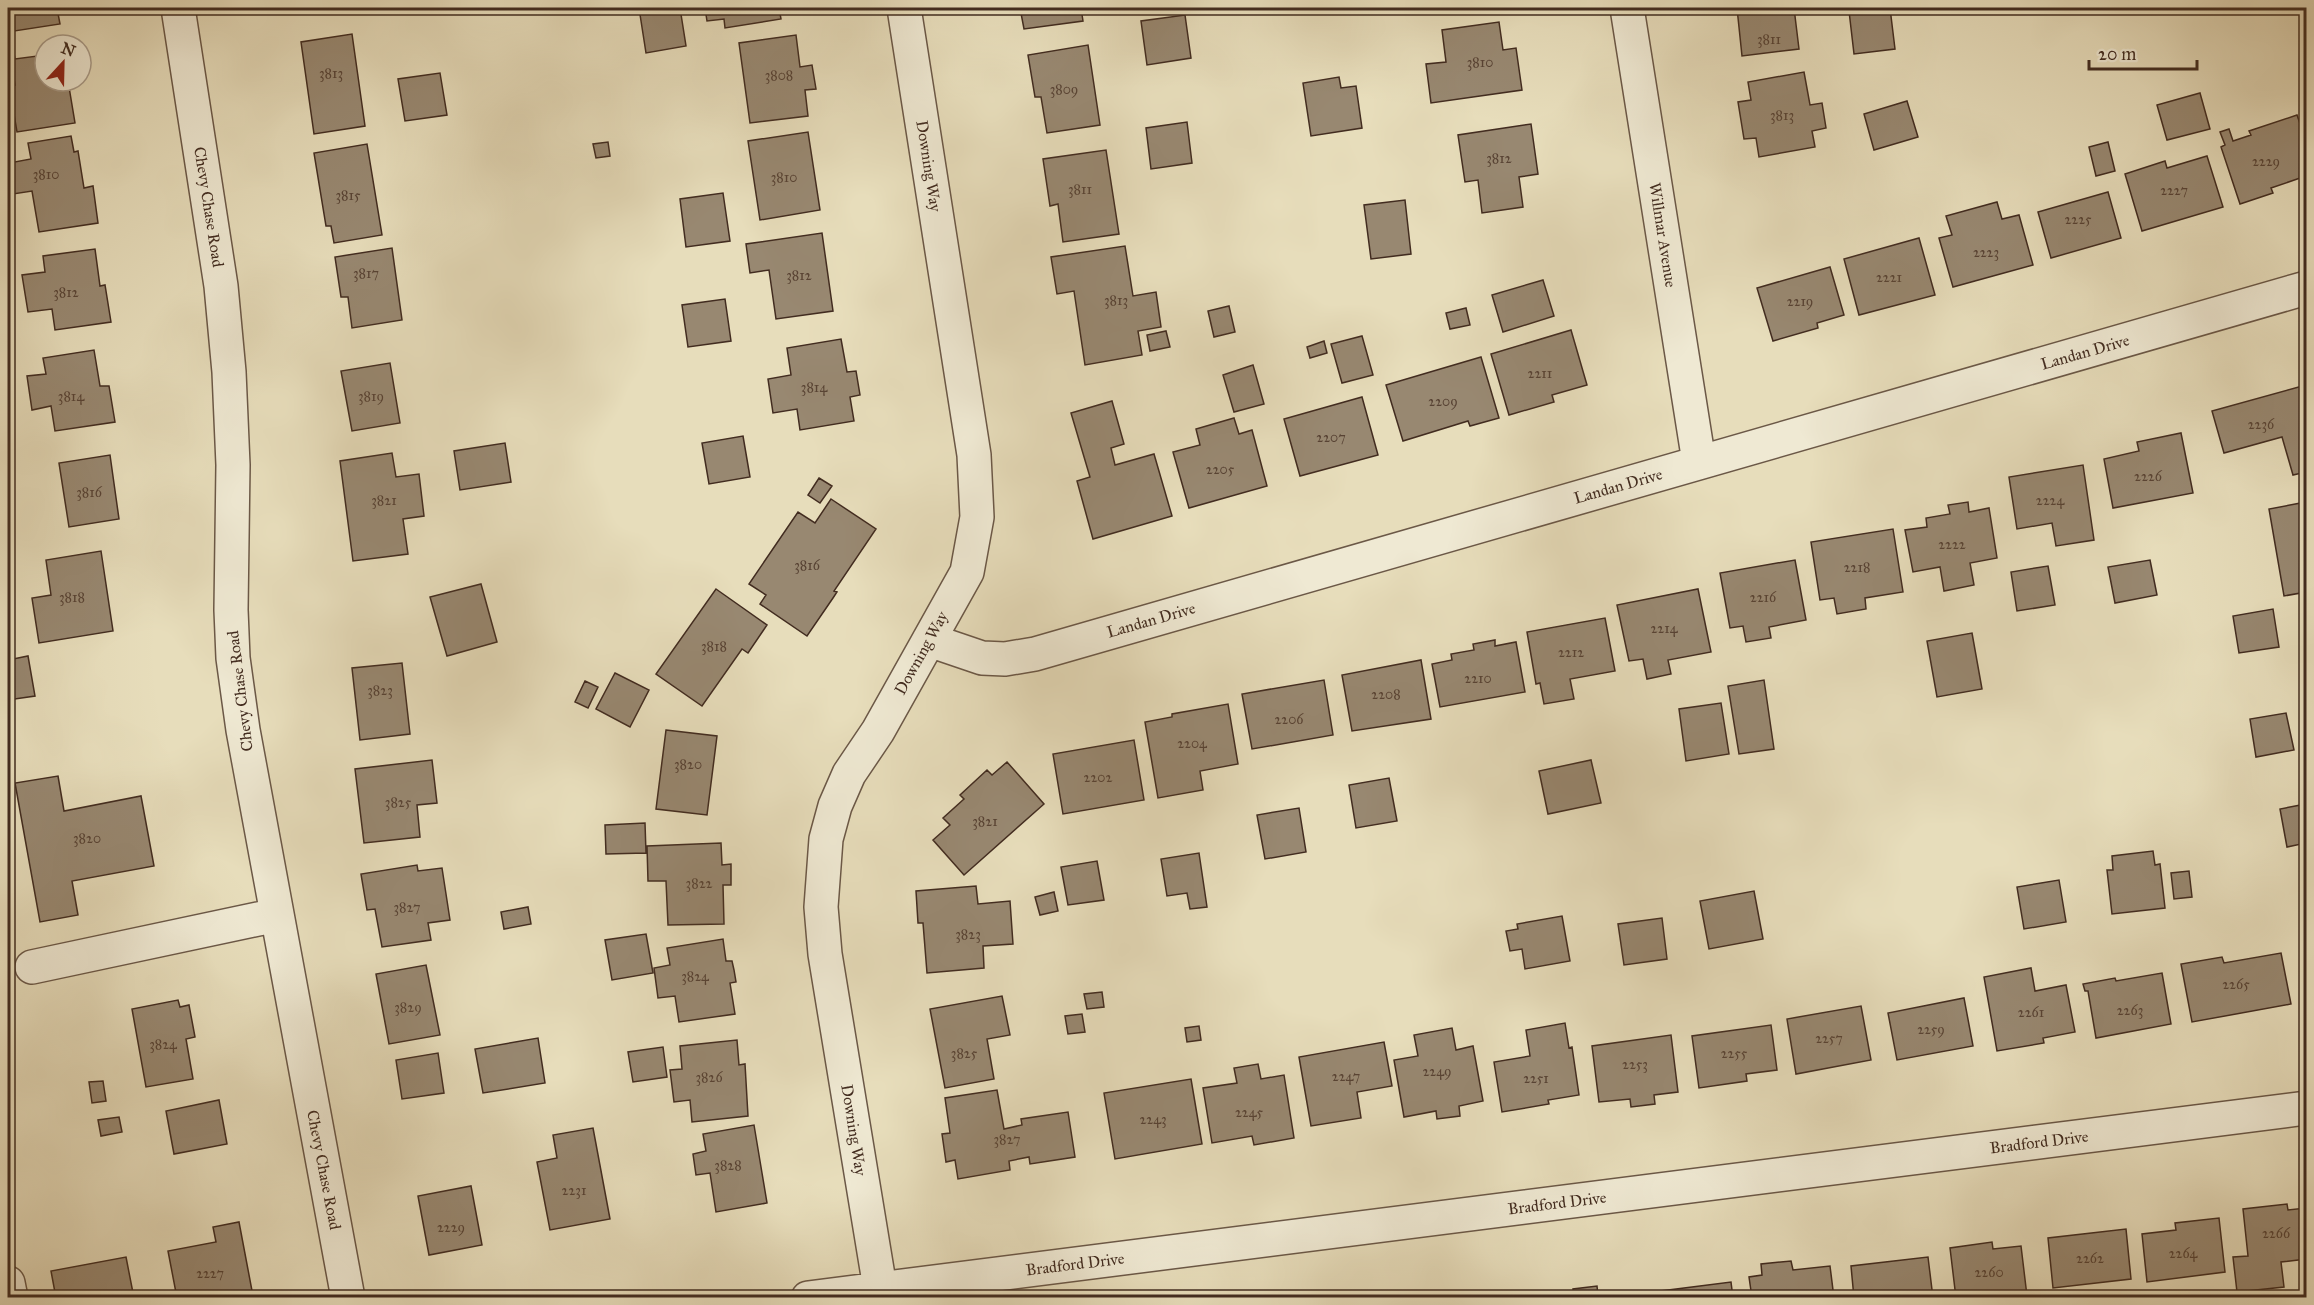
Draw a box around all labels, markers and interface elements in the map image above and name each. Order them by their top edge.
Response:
house number: 3811 [1757,31,1782,48]
north arrow [33,33,93,93]
scale bar [2089,33,2197,71]
text: N [59,38,79,61]
text: 20 m [2098,43,2136,65]
house number: 3810 [1467,54,1493,71]
house number: 3813 [319,65,343,82]
house number: 3808 [765,67,793,84]
house number: 3809 [1050,81,1078,98]
house number: 3813 [1770,107,1794,124]
street label: Downing Way [911,119,946,214]
street label: Chevy Chase Road [190,145,228,269]
house number: 3812 [1486,150,1512,167]
house number: 2229 [2252,153,2280,170]
house number: 3810 [33,166,59,183]
house number: 3810 [771,169,797,186]
house number: 3811 [1068,181,1093,198]
street label: Willmar Avenue [1645,181,1681,289]
house number: 2227 [2160,182,2188,199]
house number: 3815 [336,187,361,204]
house number: 2225 [2064,211,2092,228]
house number: 2223 [1973,244,1999,261]
house number: 3817 [353,265,379,282]
house number: 3812 [786,267,812,284]
house number: 2221 [1876,269,1903,286]
house number: 3812 [53,284,79,301]
house number: 3813 [1104,292,1128,309]
house number: 2219 [1787,293,1813,310]
street label: Landan Drive [2039,330,2132,374]
house number: 2211 [1528,365,1553,382]
house number: 3814 [801,379,828,396]
house number: 3814 [58,388,85,405]
house number: 3819 [358,388,384,405]
house number: 2209 [1428,393,1458,410]
house number: 2236 [2248,416,2275,433]
house number: 2207 [1316,429,1346,446]
house number: 2205 [1206,461,1235,478]
street label: Landan Drive [1572,464,1665,508]
house number: 2226 [2134,468,2163,485]
house number: 3816 [76,484,103,501]
house number: 3821 [371,492,397,509]
house number: 2224 [2036,492,2065,509]
house number: 2222 [1938,536,1966,553]
house number: 3816 [794,557,821,574]
house number: 2218 [1844,559,1870,576]
house number: 3818 [59,589,85,606]
house number: 2216 [1750,589,1777,606]
street label: Landan Drive [1105,598,1198,642]
street label: Downing Way [890,608,953,698]
house number: 2214 [1650,620,1679,637]
street label: Chevy Chase Road [223,629,257,753]
house number: 3818 [701,638,727,655]
house number: 2212 [1558,644,1584,661]
house number: 2210 [1464,670,1492,687]
house number: 3823 [367,682,393,699]
house number: 2208 [1371,686,1401,703]
house number: 2206 [1274,711,1304,728]
house number: 2204 [1177,735,1208,752]
house number: 3820 [674,756,702,773]
house number: 2202 [1084,769,1112,786]
house number: 3825 [385,794,412,811]
house number: 3821 [972,813,998,830]
house number: 3820 [73,830,101,847]
house number: 3822 [686,875,712,892]
house number: 3827 [393,899,421,916]
house number: 3823 [955,926,981,943]
house number: 3824 [681,968,710,985]
house number: 2265 [2222,976,2250,993]
house number: 3829 [394,999,422,1016]
house number: 2263 [2117,1002,2143,1019]
house number: 2261 [2018,1004,2045,1021]
house number: 2259 [1917,1021,1945,1038]
house number: 2257 [1815,1030,1843,1047]
house number: 3824 [149,1036,178,1053]
house number: 3825 [951,1045,978,1062]
house number: 2255 [1721,1045,1748,1062]
house number: 2253 [1622,1056,1648,1073]
house number: 2249 [1422,1063,1452,1080]
house number: 2247 [1332,1068,1360,1085]
house number: 3826 [695,1069,723,1086]
house number: 2251 [1523,1070,1549,1087]
street label: Downing Way [836,1083,871,1178]
house number: 2245 [1235,1104,1264,1121]
street label: Chevy Chase Road [303,1108,345,1232]
house number: 2243 [1139,1111,1167,1128]
street label: Bradford Drive [1989,1126,2090,1157]
house number: 3827 [993,1131,1021,1148]
house number: 3828 [714,1157,742,1174]
house number: 2231 [562,1182,587,1199]
street label: Bradford Drive [1507,1187,1608,1218]
house number: 2229 [437,1219,465,1236]
house number: 2266 [2262,1225,2291,1242]
house number: 2264 [2169,1245,2199,1262]
street label: Bradford Drive [1025,1248,1126,1279]
house number: 2262 [2076,1250,2104,1267]
house number: 2260 [1974,1264,2004,1281]
house number: 2227 [196,1265,224,1282]

